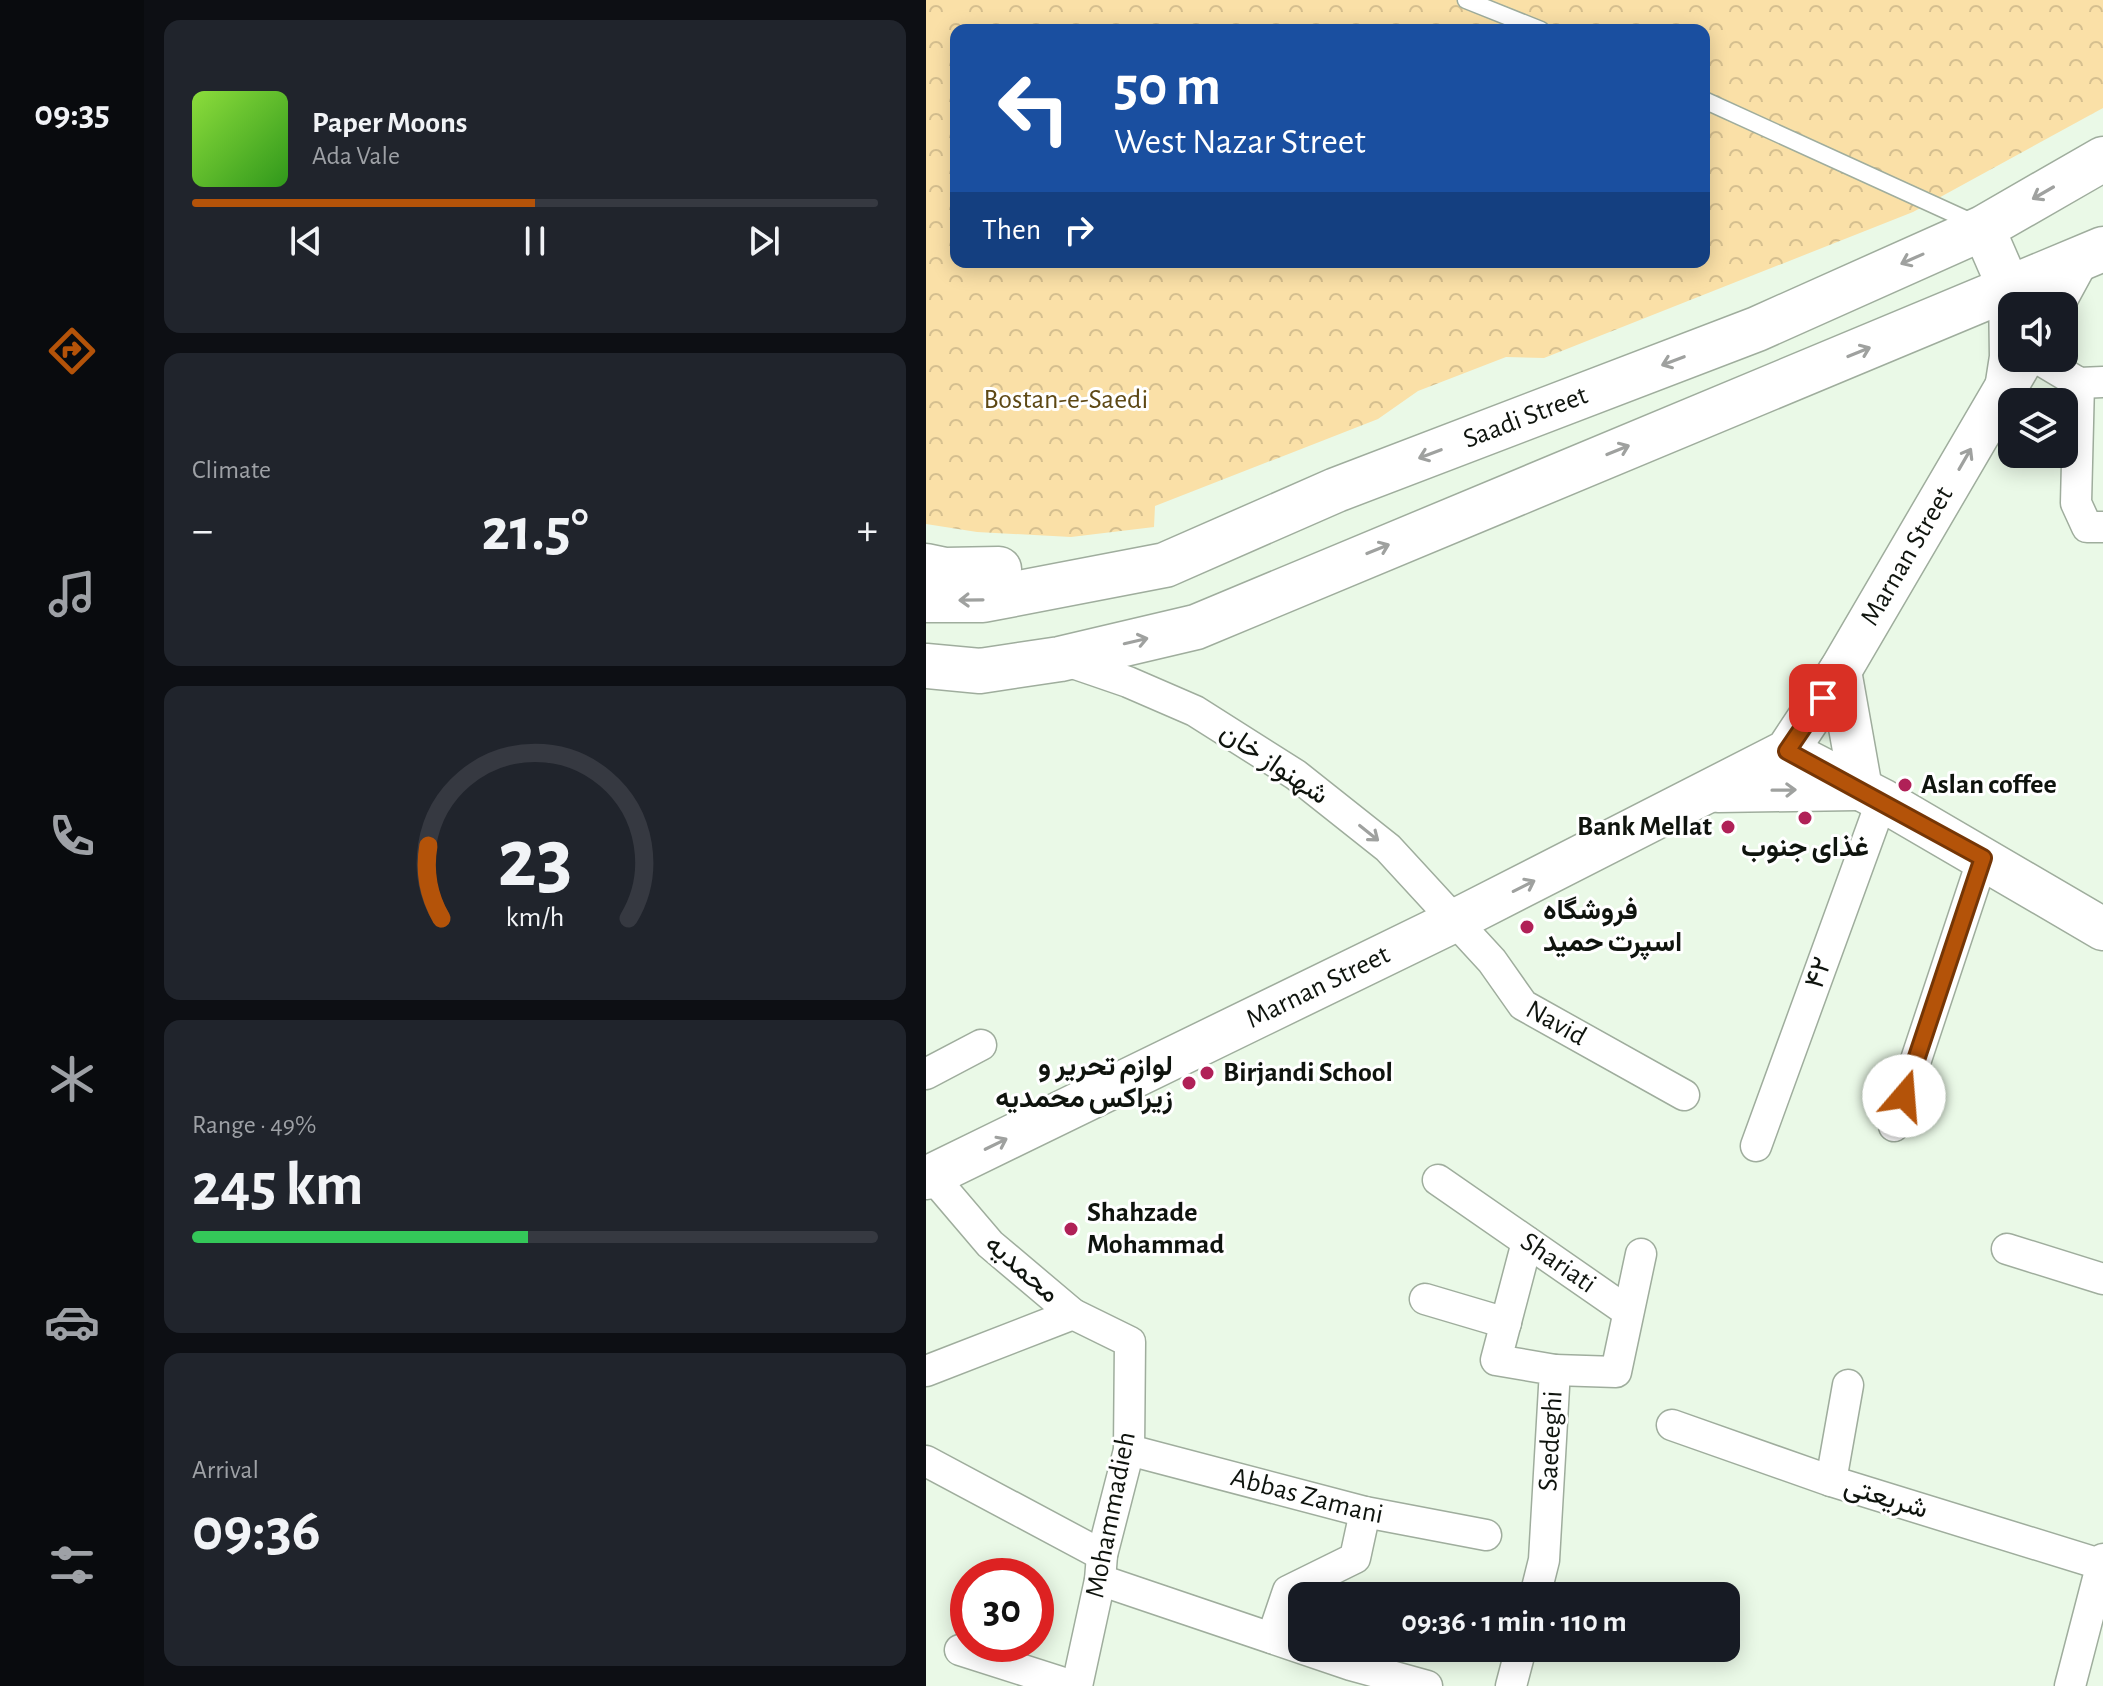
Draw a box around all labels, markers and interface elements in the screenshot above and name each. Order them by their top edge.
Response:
icon: left [982,56,1086,160]
text: 50 m [1114,59,1221,115]
text: 09:35 [34,96,110,132]
text: Paper Moons [312,108,467,138]
text: West Nazar Street [1114,124,1366,160]
text: Ada Vale [312,143,400,169]
one-way arrow [2032,185,2055,201]
icon: right [1057,208,1101,252]
text: Then [982,215,1041,245]
icon: previous [284,219,328,263]
icon: pause [513,219,557,263]
icon: next [742,219,786,263]
one-way arrow [1900,253,1925,268]
map controls [1998,292,2078,468]
button: sound [1998,292,2078,372]
icon: directions [44,323,100,379]
one-way arrow [1846,343,1871,358]
one-way arrow [1661,355,1685,369]
street label: Saadi Street [1460,381,1592,454]
park label: Bostan-e-Saedi [984,386,1148,414]
button: layers [1998,388,2078,468]
one-way arrow [1605,442,1630,456]
one-way arrow [1418,448,1443,462]
one-way arrow [1957,448,1973,471]
text: Climate [192,457,271,483]
street label: Marnan Street [1856,482,1958,631]
text: 21.5° [481,501,589,561]
text: − [192,509,213,553]
text: + [857,509,878,553]
one-way arrow [1365,540,1390,555]
icon: music [44,566,100,622]
one-way arrow [958,592,985,608]
one-way arrow [1122,633,1148,648]
pin [1789,664,1857,732]
icon: arrive [1801,676,1845,720]
street label: شهنواز خان [1214,718,1333,812]
place label: Aslan coffee [1921,771,2057,799]
marker: Aslan coffee [1896,776,1914,794]
one-way arrow [1770,782,1797,798]
icon: phone [44,808,100,864]
marker: غذای جنوب [1796,809,1814,827]
place label: Bank Mellat [1577,813,1713,841]
text: 23 [497,818,573,902]
marker: Bank Mellat [1719,818,1737,836]
one-way arrow [1358,824,1379,842]
place label: غذای جنوب [1741,834,1869,864]
one-way arrow [1511,877,1535,893]
place label: فروشگاه اسپرت حمید [1543,896,1682,961]
text: km/h [506,903,564,932]
marker: فروشگاه اسپرت حمید [1518,918,1536,936]
street label: Marnan Street [1242,941,1394,1034]
street label: ۴۲ [1801,954,1837,992]
street label: Navid [1521,996,1591,1051]
icon: climate [44,1051,100,1107]
place label: لوازم تحریر و زیراکس محمدیه [995,1053,1173,1115]
position arrow [1862,1054,1946,1138]
place label: Birjandi School [1223,1059,1393,1087]
marker: Birjandi School [1198,1064,1216,1082]
marker: لوازم تحریر و زیراکس محمدیه [1180,1074,1198,1092]
text: Range · 49% [192,1112,316,1138]
one-way arrow [984,1136,1008,1151]
text: 245 km [192,1156,364,1216]
place label: Shahzade Mohammad [1087,1199,1224,1259]
marker: Shahzade Mohammad [1062,1220,1080,1238]
street label: Shariati [1515,1228,1601,1299]
street label: محمدیه [980,1230,1064,1308]
icon: car [44,1294,100,1350]
street label: Saedeghi [1534,1390,1568,1492]
street label: Mohammadieh [1081,1430,1141,1600]
text: Arrival [192,1457,259,1483]
street label: Abbas Zamani [1228,1463,1386,1529]
street label: شریعتی [1840,1472,1931,1526]
text: 09:36 [192,1501,321,1561]
icon: filters [44,1537,100,1593]
speed limit sign: 30 [950,1558,1054,1662]
text: 09:36 · 1 min · 110 m [1401,1607,1627,1637]

